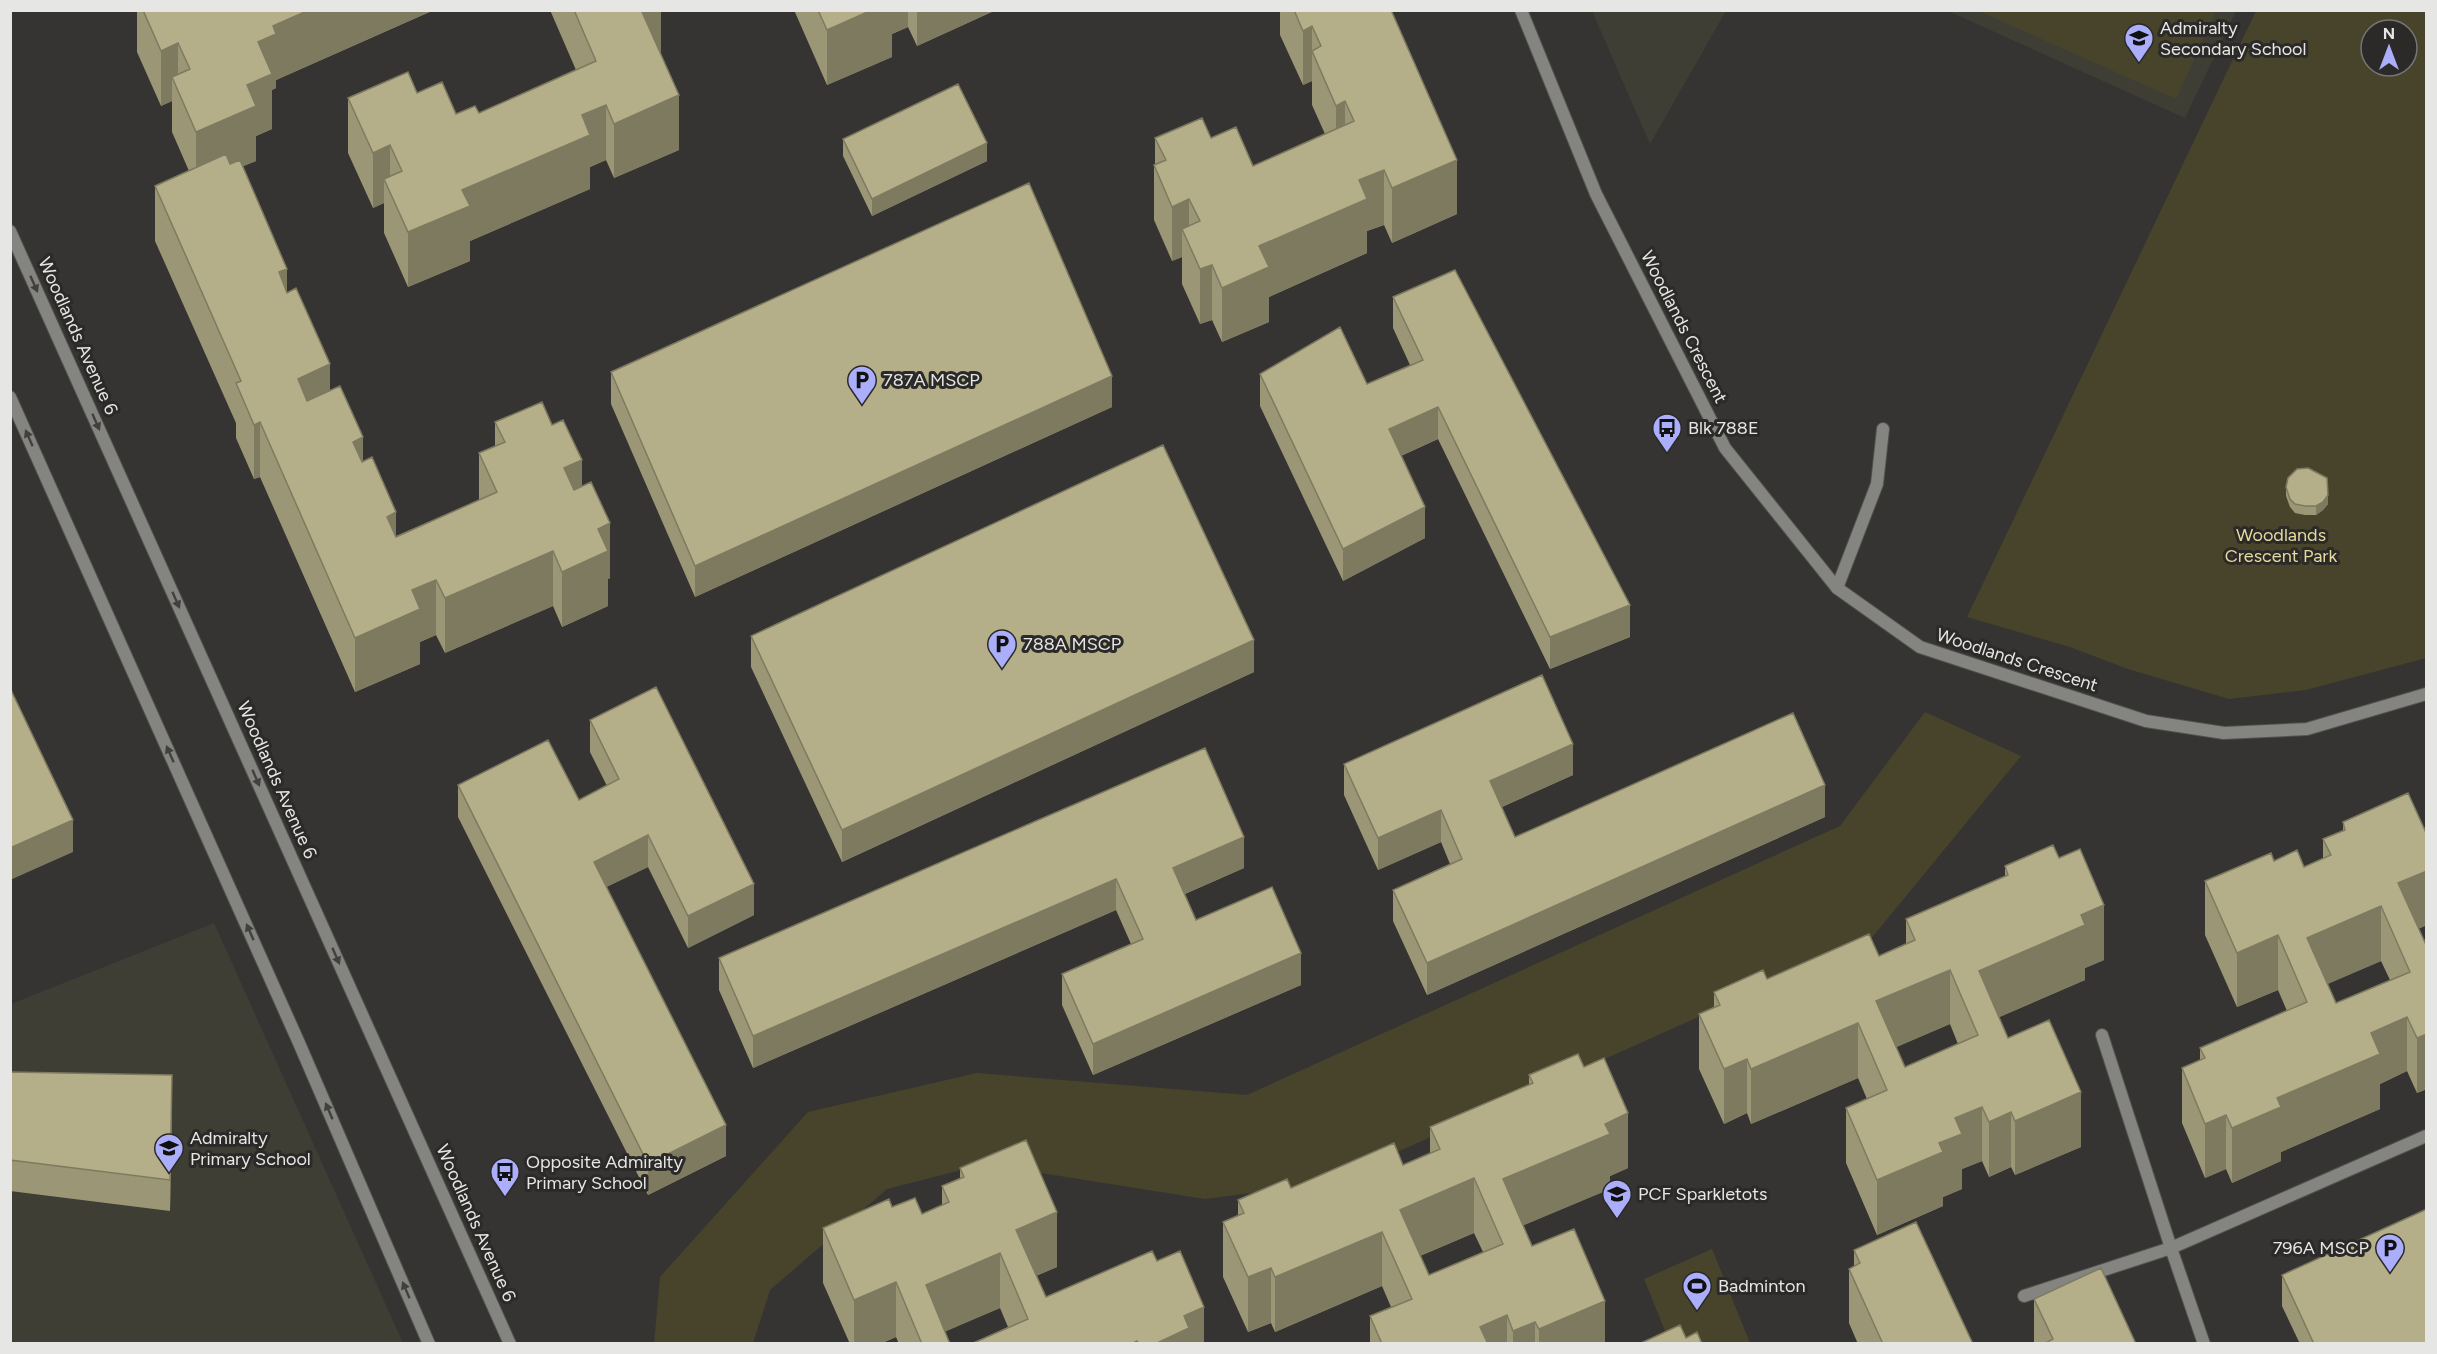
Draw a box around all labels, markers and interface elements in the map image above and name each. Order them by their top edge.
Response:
place label: Admiralty Secondary School [2160,17,2307,60]
north arrow [2359,18,2419,78]
school or university icon: Admiralty Secondary School [2123,22,2155,64]
text: N [2383,24,2395,43]
street label: Woodlands Crescent [1636,247,1732,407]
street label: Woodlands Avenue 6 [33,254,123,418]
one-way arrow [30,275,40,293]
parking icon: 787A MSCP [846,364,878,406]
place label: 787A MSCP [883,369,980,391]
bus stop icon: Blk 788E [1651,412,1683,454]
one-way arrow [92,414,101,431]
place label: Blk 788E [1688,417,1759,439]
one-way arrow [23,429,33,447]
park label: Woodlands Crescent Park [2225,524,2337,567]
one-way arrow [172,592,181,609]
street label: Woodlands Crescent [1934,624,2101,697]
parking icon: 788A MSCP [986,628,1018,670]
place label: 788A MSCP [1023,633,1121,655]
street label: Woodlands Avenue 6 [232,698,322,862]
one-way arrow [165,745,175,763]
one-way arrow [252,770,261,787]
one-way arrow [245,923,255,941]
one-way arrow [332,947,341,965]
one-way arrow [324,1102,333,1119]
place label: Admiralty Primary School [190,1127,311,1170]
school or university icon: Admiralty Primary School [153,1132,185,1174]
street label: Woodlands Avenue 6 [431,1141,521,1305]
place label: Opposite Admiralty Primary School [526,1151,683,1194]
bus stop icon: Opposite Admiralty Primary School [489,1156,521,1198]
school or university icon: PCF Sparkletots [1601,1178,1633,1220]
place label: PCF Sparkletots [1638,1183,1767,1205]
parking icon: 796A MSCP [2374,1232,2406,1274]
place label: 796A MSCP [2273,1237,2369,1259]
sports icon: Badminton [1681,1270,1713,1312]
place label: Badminton [1718,1275,1806,1297]
one-way arrow [401,1280,411,1298]

